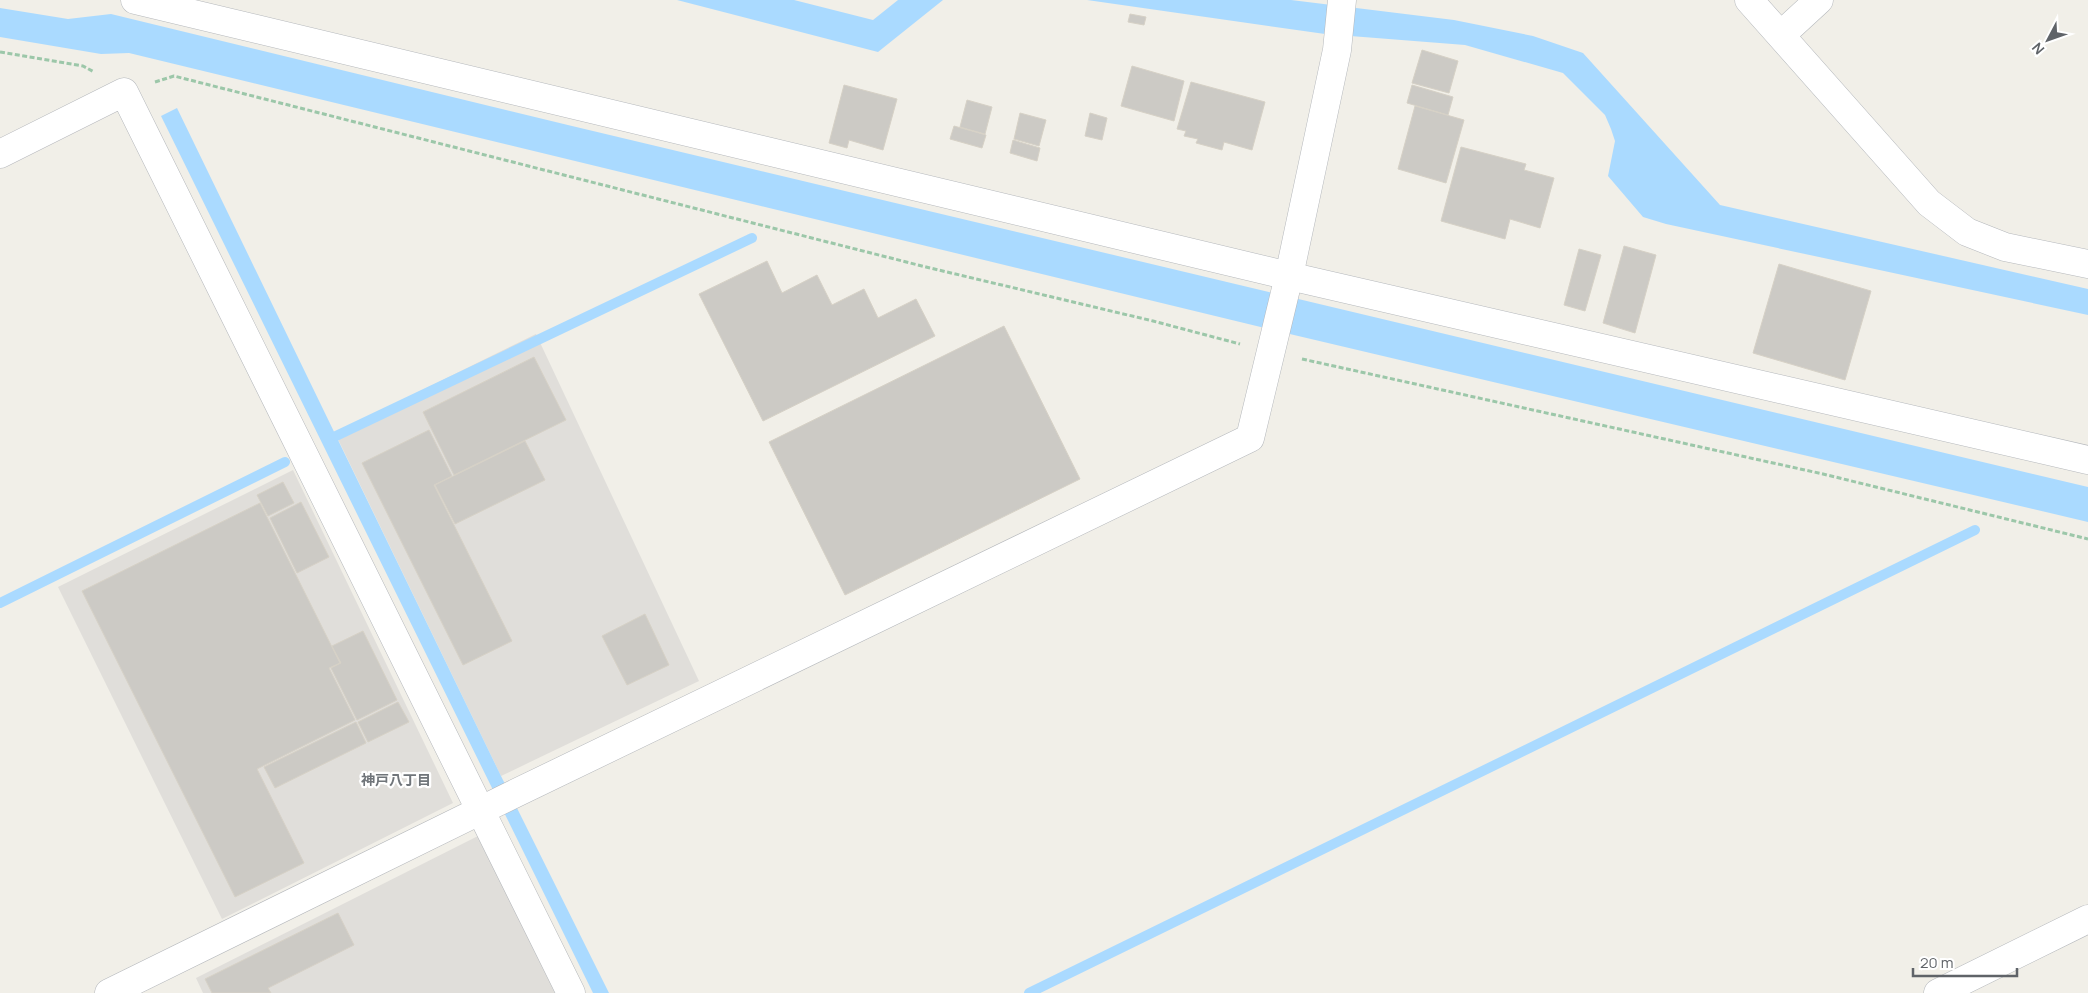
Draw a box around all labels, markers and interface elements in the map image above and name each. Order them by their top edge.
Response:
north arrow [2023,15,2073,65]
text: N [2027,39,2048,59]
district label: 神戸八丁目 [361,770,431,789]
scale bar [1913,946,2017,978]
text: 20 m [1920,952,1953,973]

